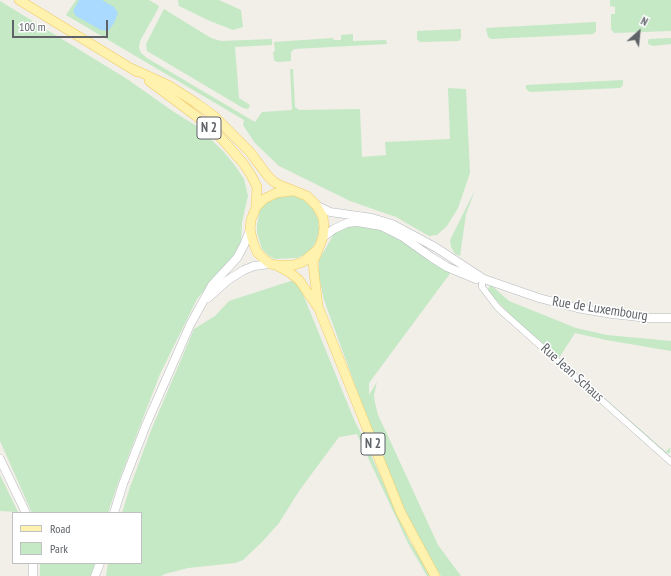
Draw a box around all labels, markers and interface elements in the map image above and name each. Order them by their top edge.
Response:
scale bar [14,12,110,38]
north arrow [619,12,659,52]
text: N [639,14,650,29]
text: 100 m [19,19,46,34]
road number: N 2 [197,117,221,139]
street label: Rue de Luxembourg [551,293,649,325]
street label: Rue Jean Schaus [537,340,607,406]
road number: N 2 [361,433,385,455]
legend [12,512,142,564]
text: Road [50,521,70,536]
text: Park [50,541,68,556]

